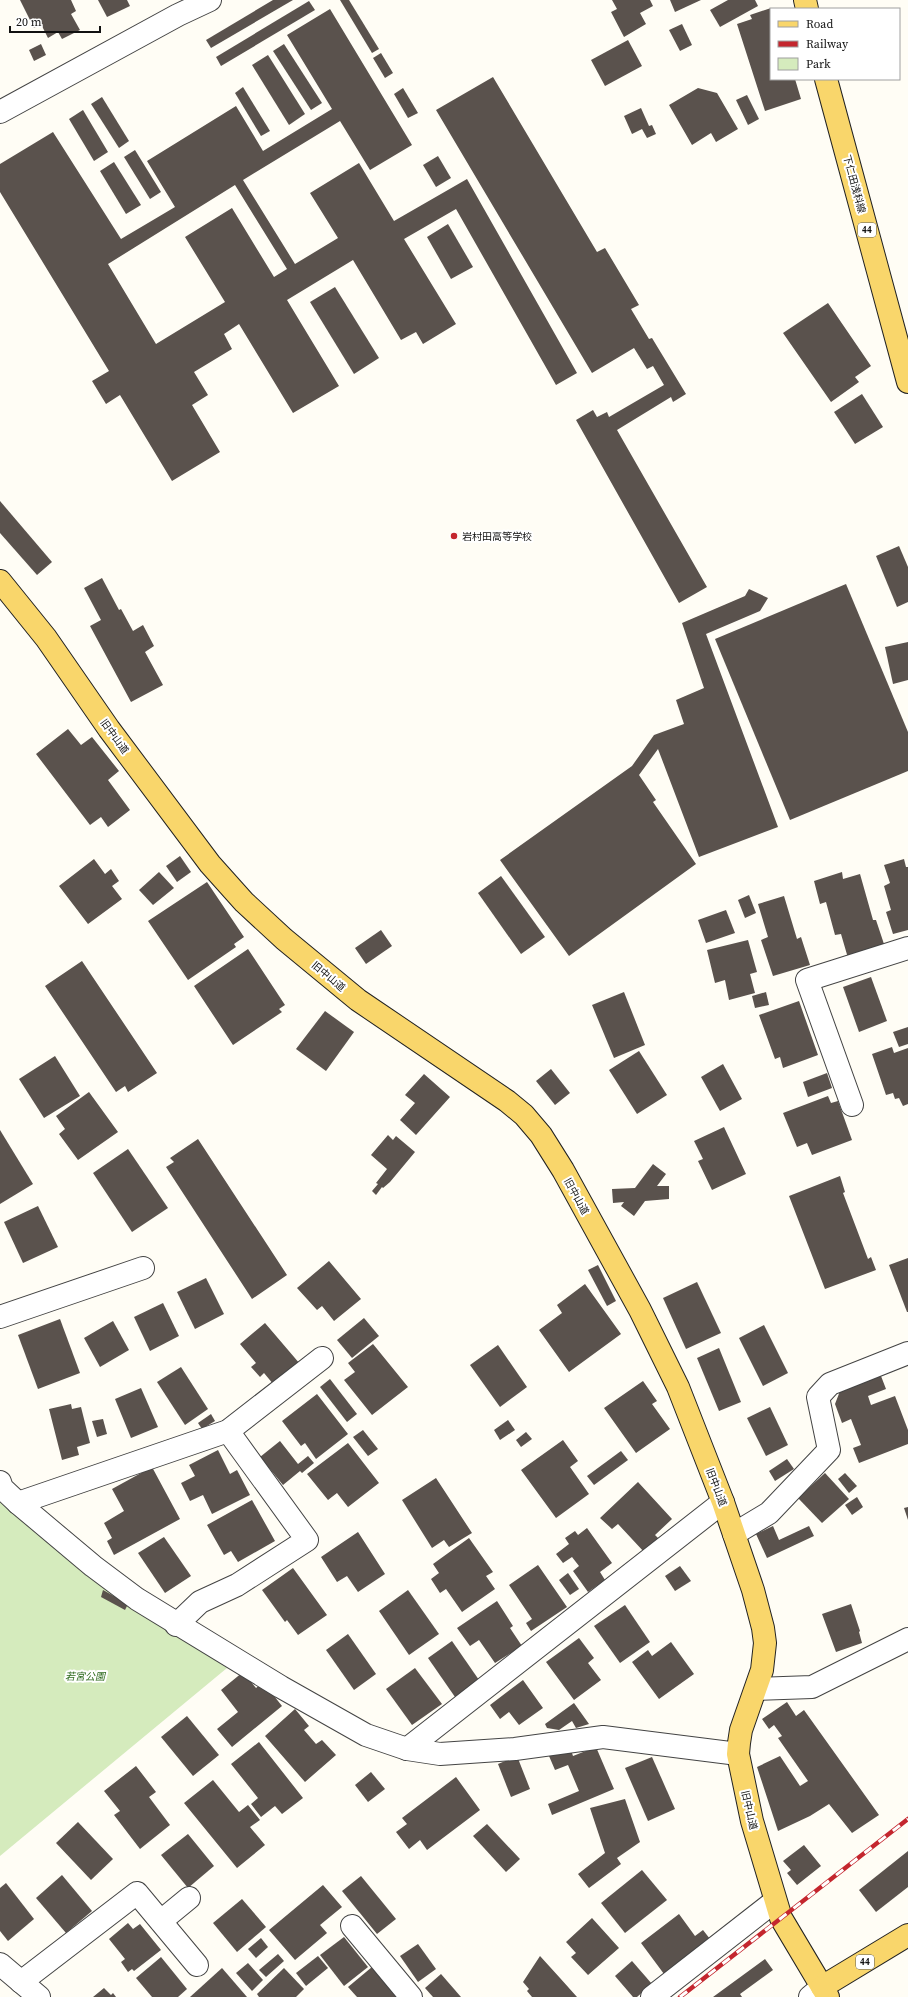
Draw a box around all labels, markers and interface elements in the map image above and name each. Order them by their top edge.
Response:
scale bar [10,8,100,34]
legend [770,8,900,80]
text: 20 m [16,14,42,30]
text: Road [806,16,833,32]
text: Railway [806,36,849,52]
text: Park [806,56,831,72]
street label: 下仁田浅科線 [840,153,869,215]
road number: 44 [858,223,876,237]
place label: 岩村田高等学校 [462,530,532,543]
marker: 岩村田高等学校 [449,531,459,541]
street label: 旧中山道 [98,716,132,756]
street label: 旧中山道 [309,959,348,994]
street label: 旧中山道 [561,1176,592,1217]
street label: 旧中山道 [703,1466,730,1508]
park label: 若宮公園 [65,1670,107,1683]
street label: 旧中山道 [739,1789,760,1831]
road number: 44 [856,1955,874,1969]

